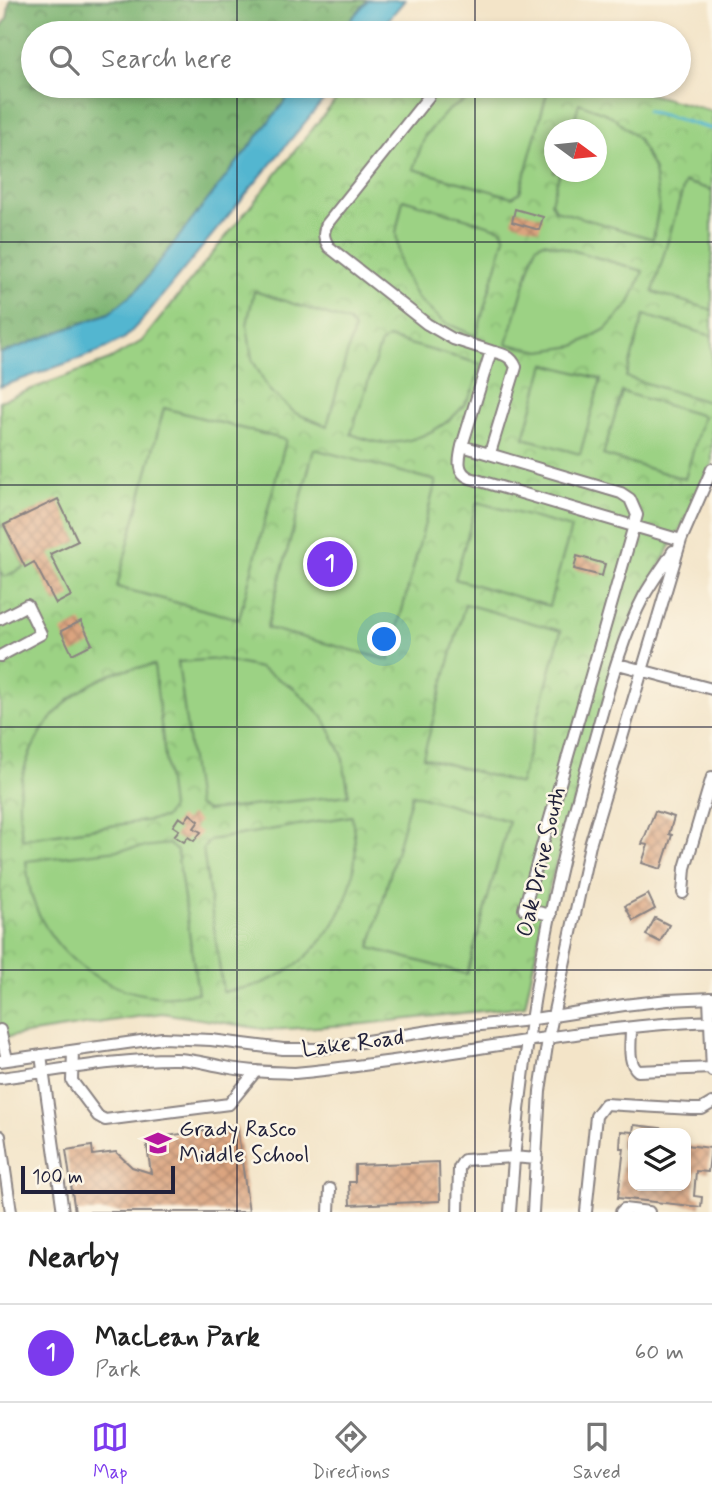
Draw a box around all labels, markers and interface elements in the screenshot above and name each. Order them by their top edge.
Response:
search box [21,21,691,98]
icon: search [45,41,83,79]
text: Search here [101,43,232,77]
north arrow [544,119,607,182]
pin: 1 [307,538,353,590]
your location [367,622,401,656]
street label: Oak Drive South [510,784,574,940]
street label: Lake Road [300,1023,406,1065]
place label: Grady Rasco Middle School [179,1115,309,1171]
school or university icon: Grady Rasco Middle School [143,1128,173,1158]
map controls [628,1128,691,1191]
button: layers [628,1128,691,1191]
scale bar [21,1163,175,1195]
text: 100 m [32,1165,83,1190]
text: Nearby [28,1238,119,1277]
text: MacLean Park [95,1321,260,1355]
text: 1 [46,1338,56,1368]
text: 60 m [635,1338,684,1368]
text: Park [95,1355,141,1385]
tab: Map [91,1418,129,1485]
tab: Directions [312,1418,390,1485]
tab: Saved [573,1418,621,1485]

